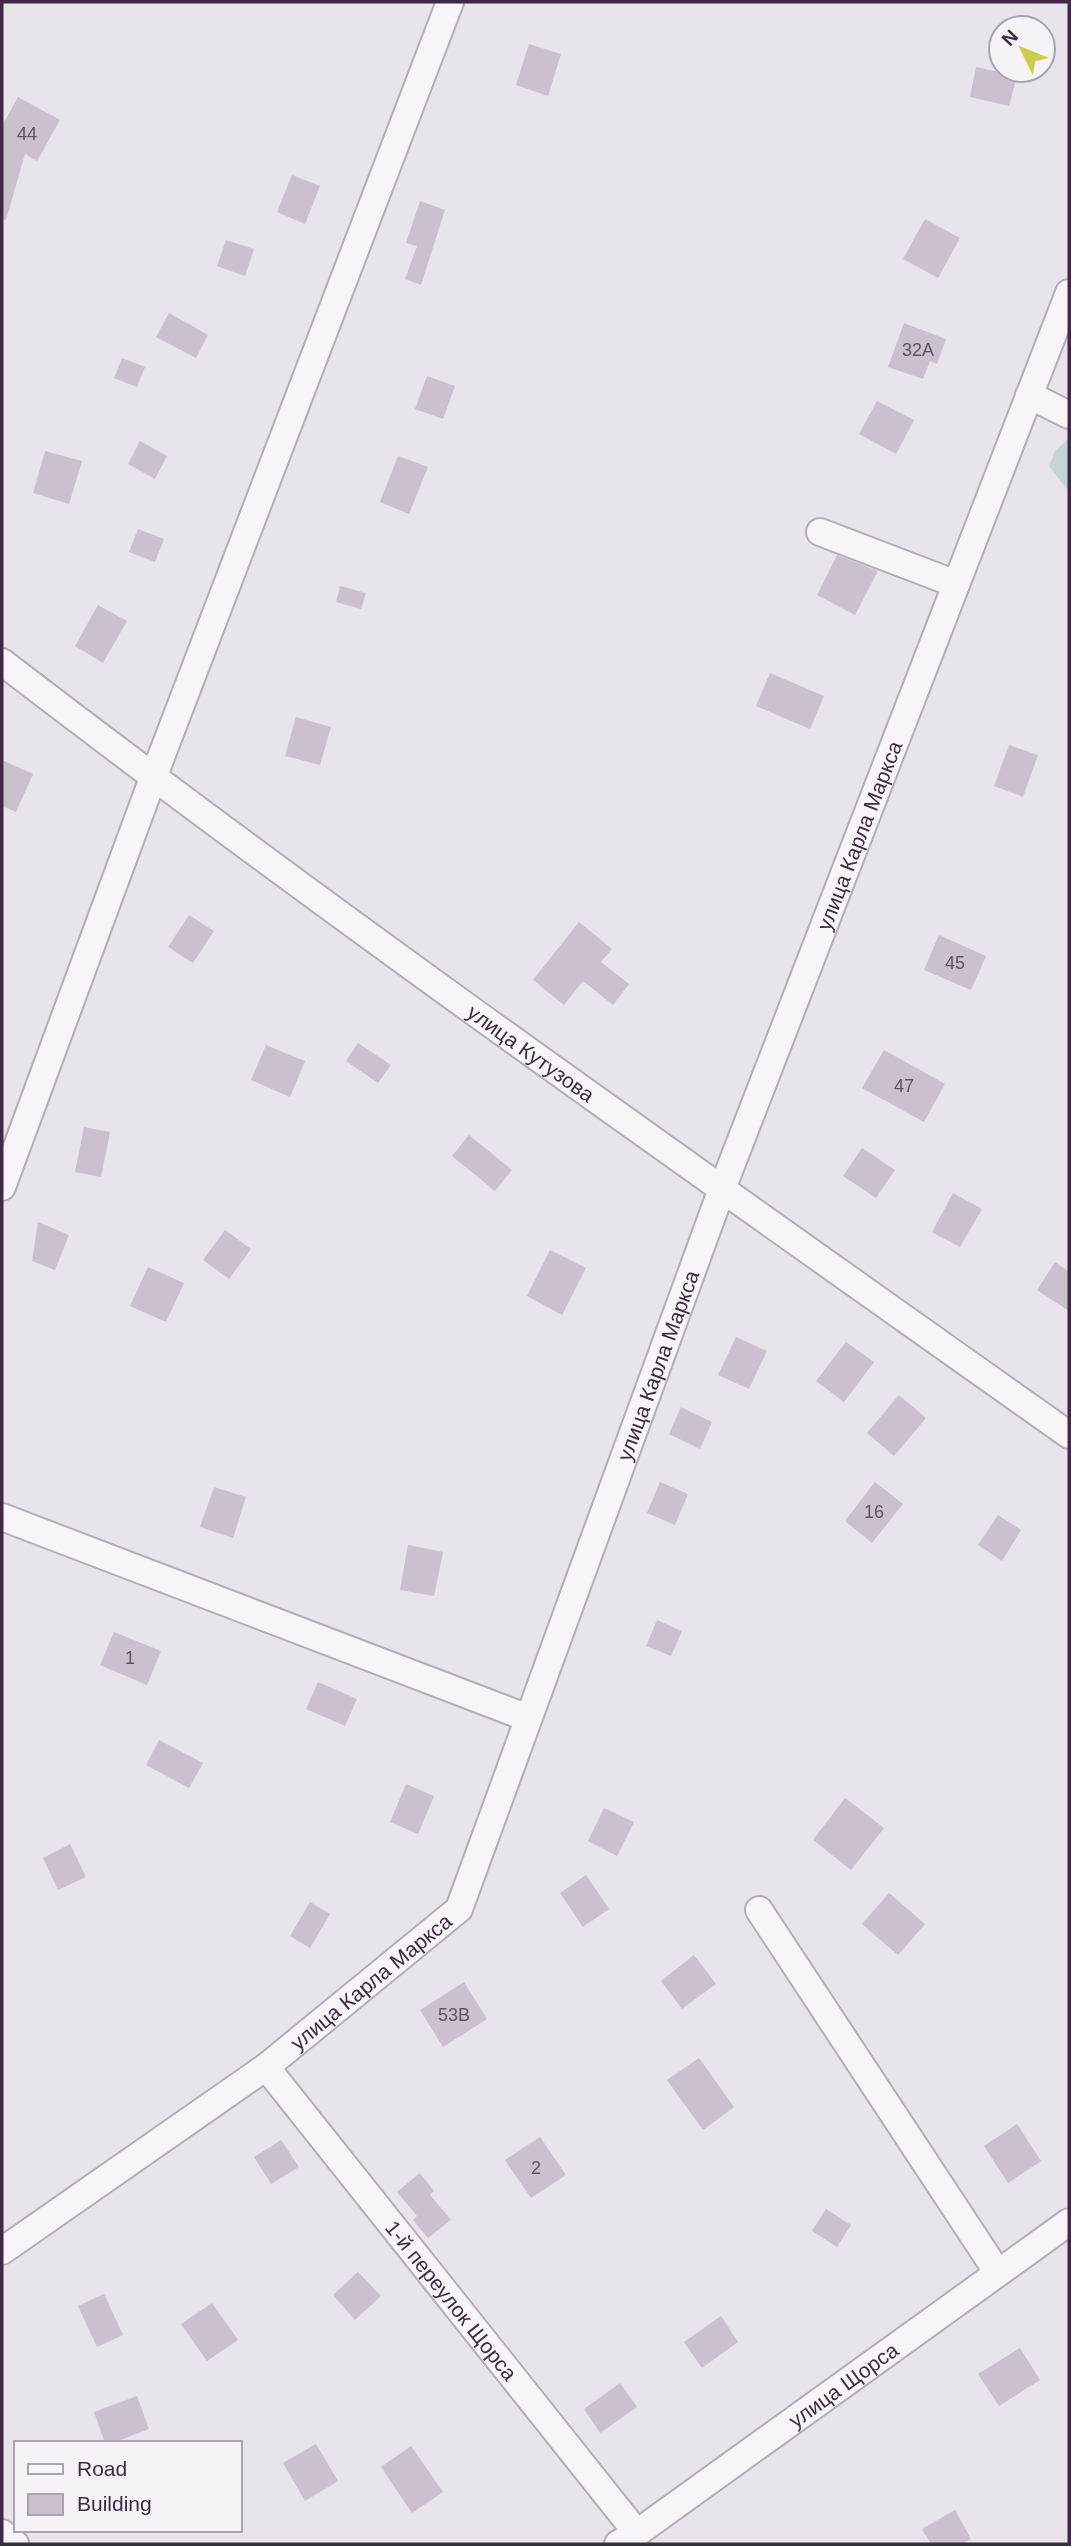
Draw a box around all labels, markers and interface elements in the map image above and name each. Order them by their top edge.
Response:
north arrow [987,14,1057,84]
text: N [998,26,1022,50]
house number: 44 [17,124,37,144]
house number: 32А [902,340,934,360]
street label: улица Карла Маркса [812,737,906,933]
house number: 45 [945,953,965,973]
street label: улица Кутузова [463,1000,599,1106]
house number: 47 [894,1076,914,1096]
street label: улица Карла Маркса [612,1267,703,1464]
house number: 16 [864,1502,884,1522]
house number: 1 [125,1648,135,1668]
street label: улица Карла Маркса [286,1909,456,2054]
house number: 53В [438,2005,470,2025]
house number: 2 [531,2158,541,2178]
street label: 1-й переулок Щорса [381,2216,522,2385]
street label: улица Щорса [784,2337,902,2432]
legend [14,2441,242,2532]
text: Road [77,2457,127,2480]
text: Building [77,2492,152,2515]

